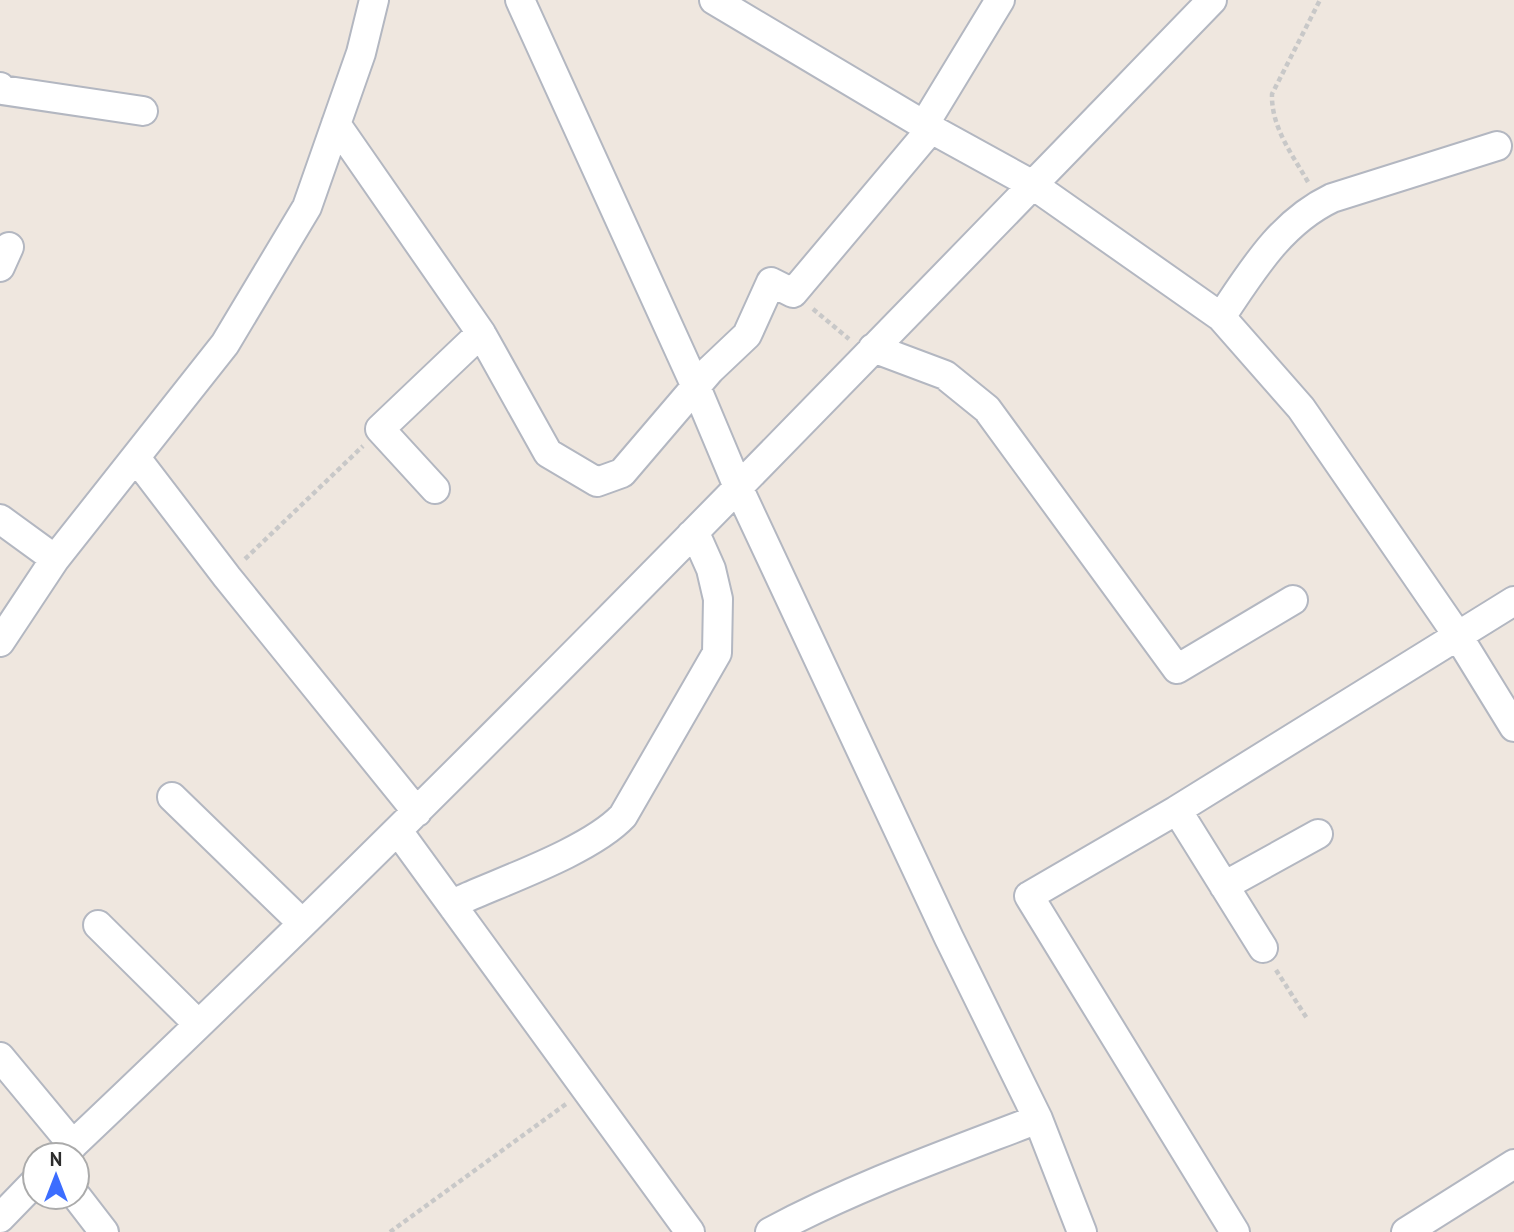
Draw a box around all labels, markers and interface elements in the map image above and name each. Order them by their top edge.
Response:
north arrow [21,1141,91,1211]
text: N [50,1147,62,1171]

